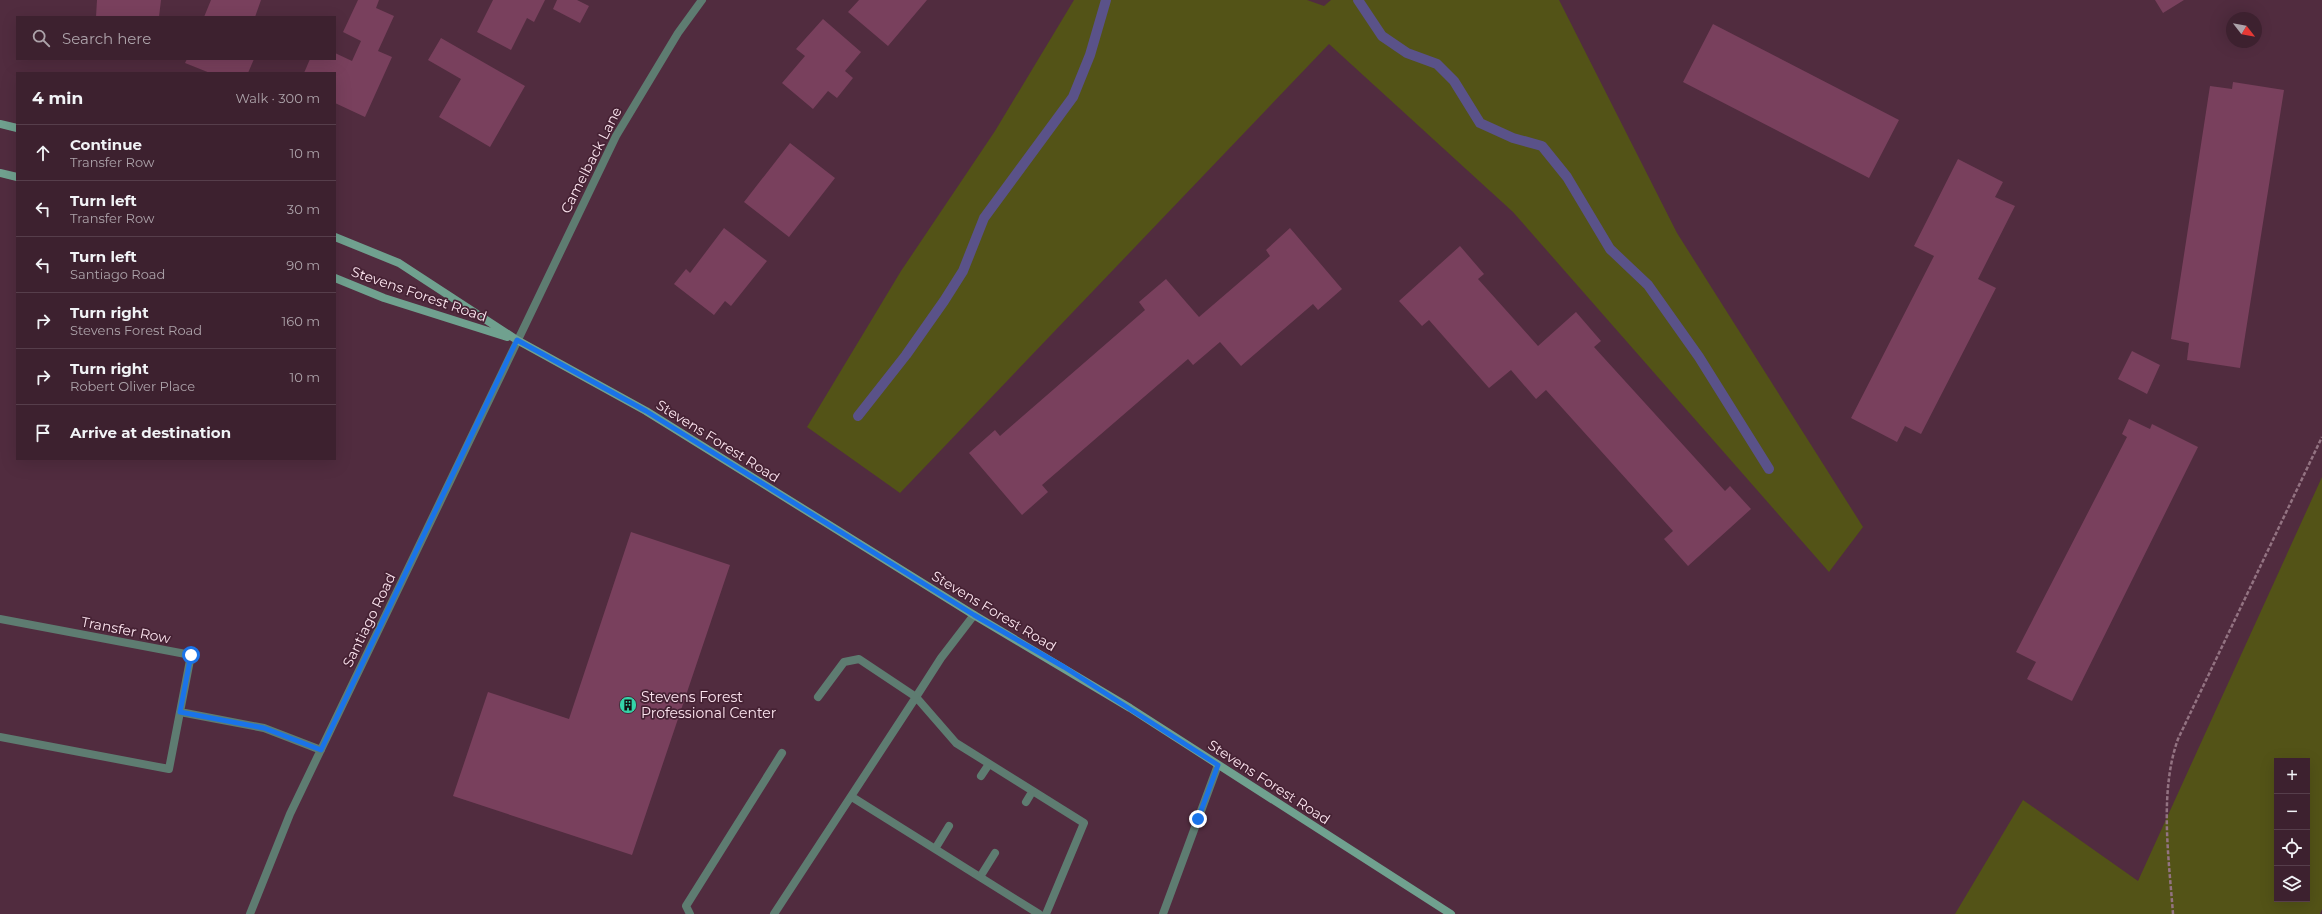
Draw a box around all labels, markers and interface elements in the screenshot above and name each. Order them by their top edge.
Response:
north arrow [2226,12,2262,48]
search box [16,16,336,60]
icon: search [30,27,52,49]
text: Search here [62,29,151,48]
text: 4 min [32,88,83,108]
text: Walk · 300 m [235,90,320,106]
street label: Camelback Lane [556,104,626,216]
text: Continue [70,135,142,154]
icon: ahead [32,142,54,164]
text: 10 m [290,145,320,161]
text: Transfer Row [70,154,154,170]
text: Turn left [70,191,137,210]
icon: left [32,198,54,220]
text: 30 m [287,201,320,217]
text: Transfer Row [70,210,154,226]
text: Turn left [70,247,137,266]
icon: left [32,254,54,276]
text: 90 m [286,257,320,273]
street label: Stevens Forest Road [349,262,489,326]
text: Santiago Road [70,266,165,282]
text: Turn right [70,303,149,322]
icon: right [32,310,54,332]
text: 160 m [282,313,320,329]
text: Stevens Forest Road [70,322,202,338]
text: Turn right [70,359,149,378]
icon: right [32,366,54,388]
text: 10 m [290,369,320,385]
text: Robert Oliver Place [70,378,195,394]
street label: Stevens Forest Road [653,396,783,486]
icon: arrive [32,422,54,444]
text: Arrive at destination [70,423,231,442]
street label: Stevens Forest Road [928,567,1060,655]
street label: Santiago Road [338,570,400,670]
street label: Transfer Row [80,613,173,648]
route start [182,646,200,664]
place label: Stevens Forest Professional Center [641,688,777,722]
building icon: Stevens Forest Professional Center [618,695,638,715]
street label: Stevens Forest Road [1204,736,1334,828]
map controls [2274,758,2310,902]
button: + [2274,758,2310,794]
button: − [2274,794,2310,830]
route end [1189,810,1207,828]
button: locate [2274,830,2310,866]
button: layers [2274,866,2310,902]

